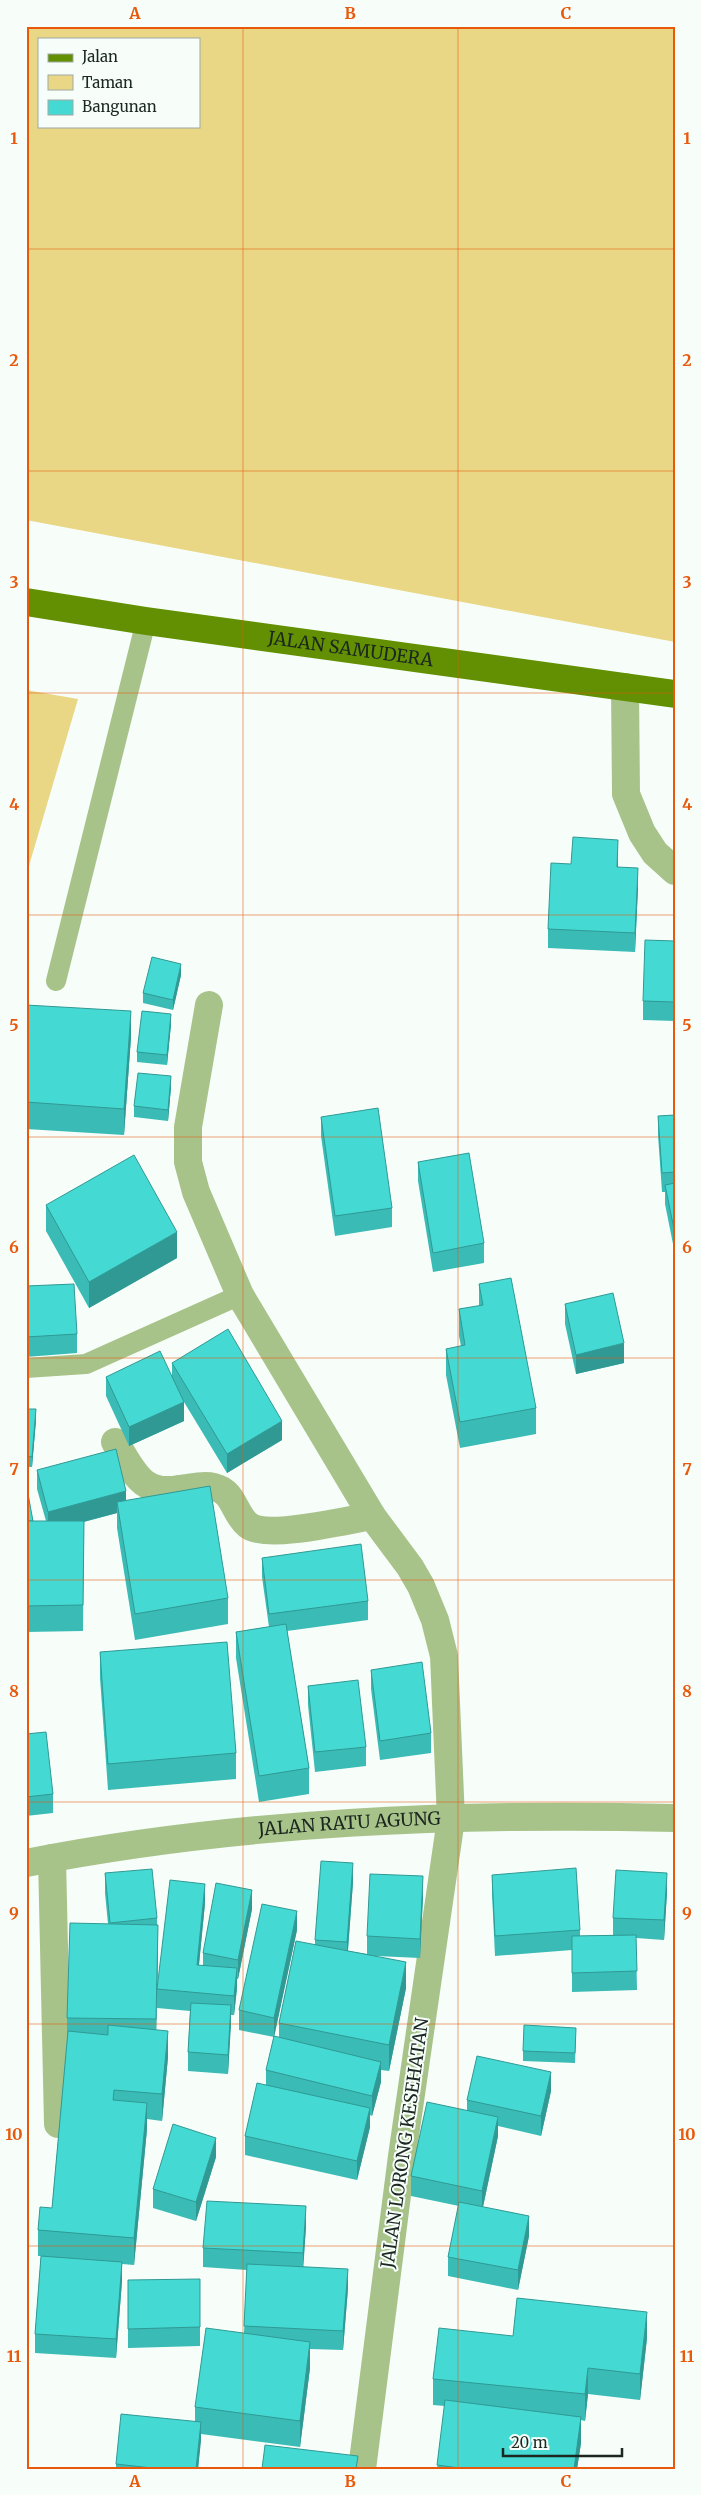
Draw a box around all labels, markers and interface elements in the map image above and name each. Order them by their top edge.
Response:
text: A [128,3,141,23]
text: B [344,3,356,23]
text: C [561,3,571,23]
legend [38,38,200,128]
text: Jalan [81,47,118,66]
text: Taman [82,73,133,92]
text: Bangunan [82,97,157,116]
text: 1 [10,128,18,148]
text: 1 [683,128,691,148]
text: 2 [9,350,19,370]
text: 2 [682,350,692,370]
text: 3 [9,572,19,592]
text: 3 [682,572,692,592]
street label: JALAN SAMUDERA [265,626,435,672]
text: 4 [9,794,19,814]
text: 4 [682,794,692,814]
text: 5 [9,1015,19,1035]
text: 5 [682,1015,692,1035]
text: 6 [9,1237,19,1257]
text: 6 [682,1237,692,1257]
text: 7 [9,1459,19,1479]
text: 7 [682,1459,692,1479]
text: 8 [9,1681,19,1701]
text: 8 [682,1681,692,1701]
street label: JALAN RATU AGUNG [256,1807,441,1841]
text: 9 [9,1903,19,1923]
text: 9 [682,1903,692,1923]
street label: JALAN LORONG KESEHATAN [375,2016,433,2271]
text: 10 [5,2124,23,2144]
text: 10 [678,2124,696,2144]
text: 11 [7,2346,22,2366]
text: 11 [680,2346,695,2366]
scale bar [503,2425,622,2457]
text: 20 m [511,2433,548,2452]
text: A [128,2471,141,2491]
text: B [344,2471,356,2491]
text: C [561,2471,571,2491]

